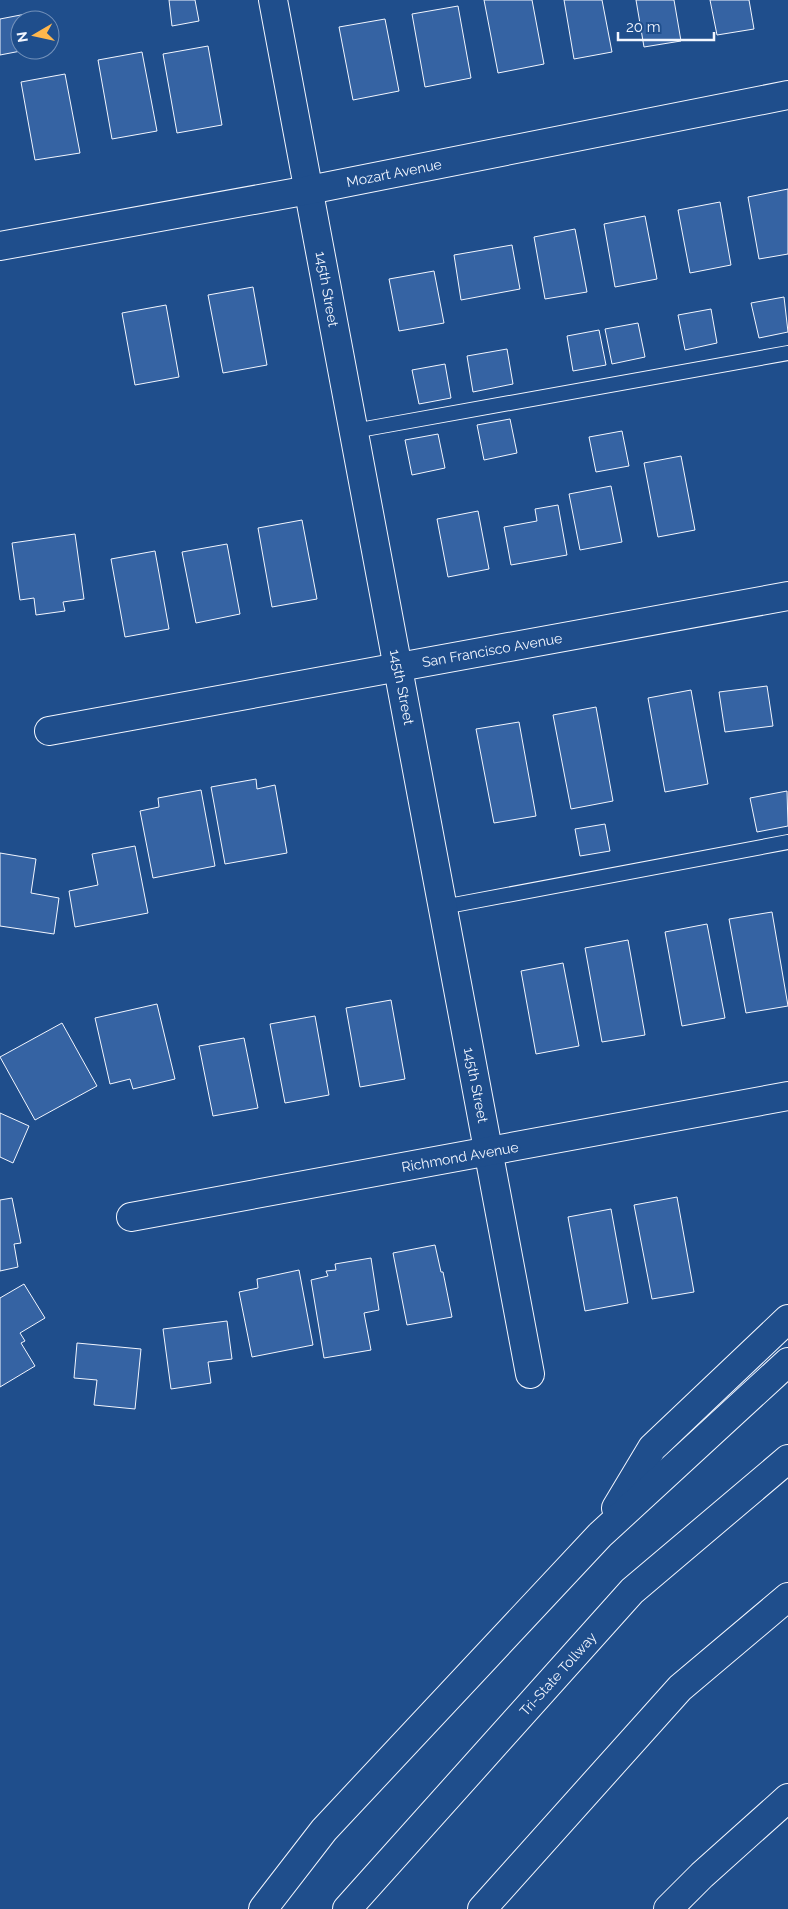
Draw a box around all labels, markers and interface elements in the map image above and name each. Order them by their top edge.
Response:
north arrow [10,10,60,60]
scale bar [618,10,714,42]
text: 20 m [626,18,661,36]
text: N [13,31,31,44]
street label: Mozart Avenue [345,156,443,190]
street label: 145th Street [312,250,342,328]
street label: San Francisco Avenue [421,630,563,670]
street label: 145th Street [387,648,417,726]
street label: 145th Street [461,1046,491,1124]
street label: Richmond Avenue [400,1139,520,1175]
street label: Tri-State Tollway [516,1629,600,1719]

